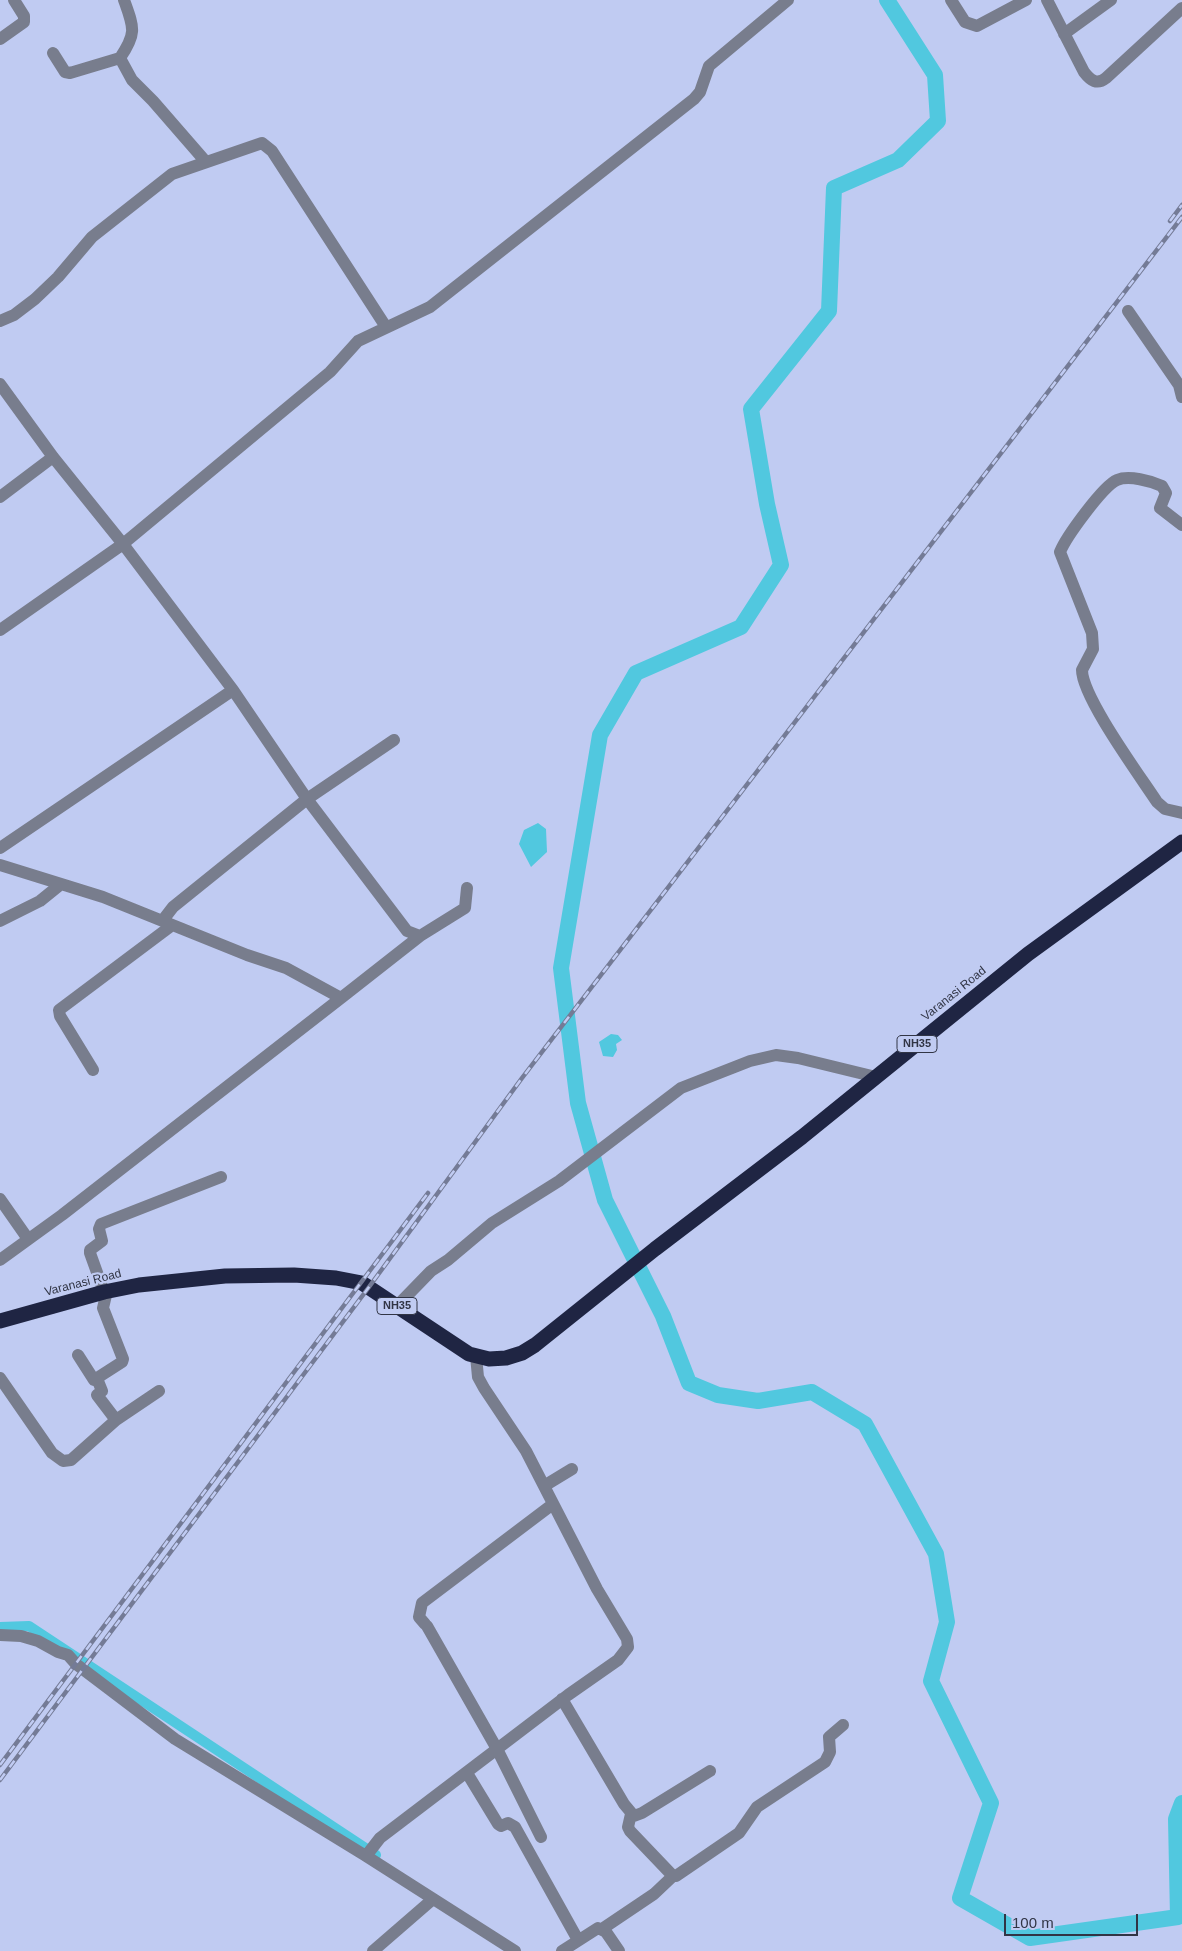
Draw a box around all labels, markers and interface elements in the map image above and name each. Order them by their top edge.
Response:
street label: Varanasi Road [919,964,989,1024]
road number: NH35 [897,1036,937,1052]
street label: Varanasi Road [43,1267,123,1299]
road number: NH35 [377,1298,417,1314]
scale bar [1007,1904,1141,1936]
text: 100 m [1012,1914,1054,1931]

